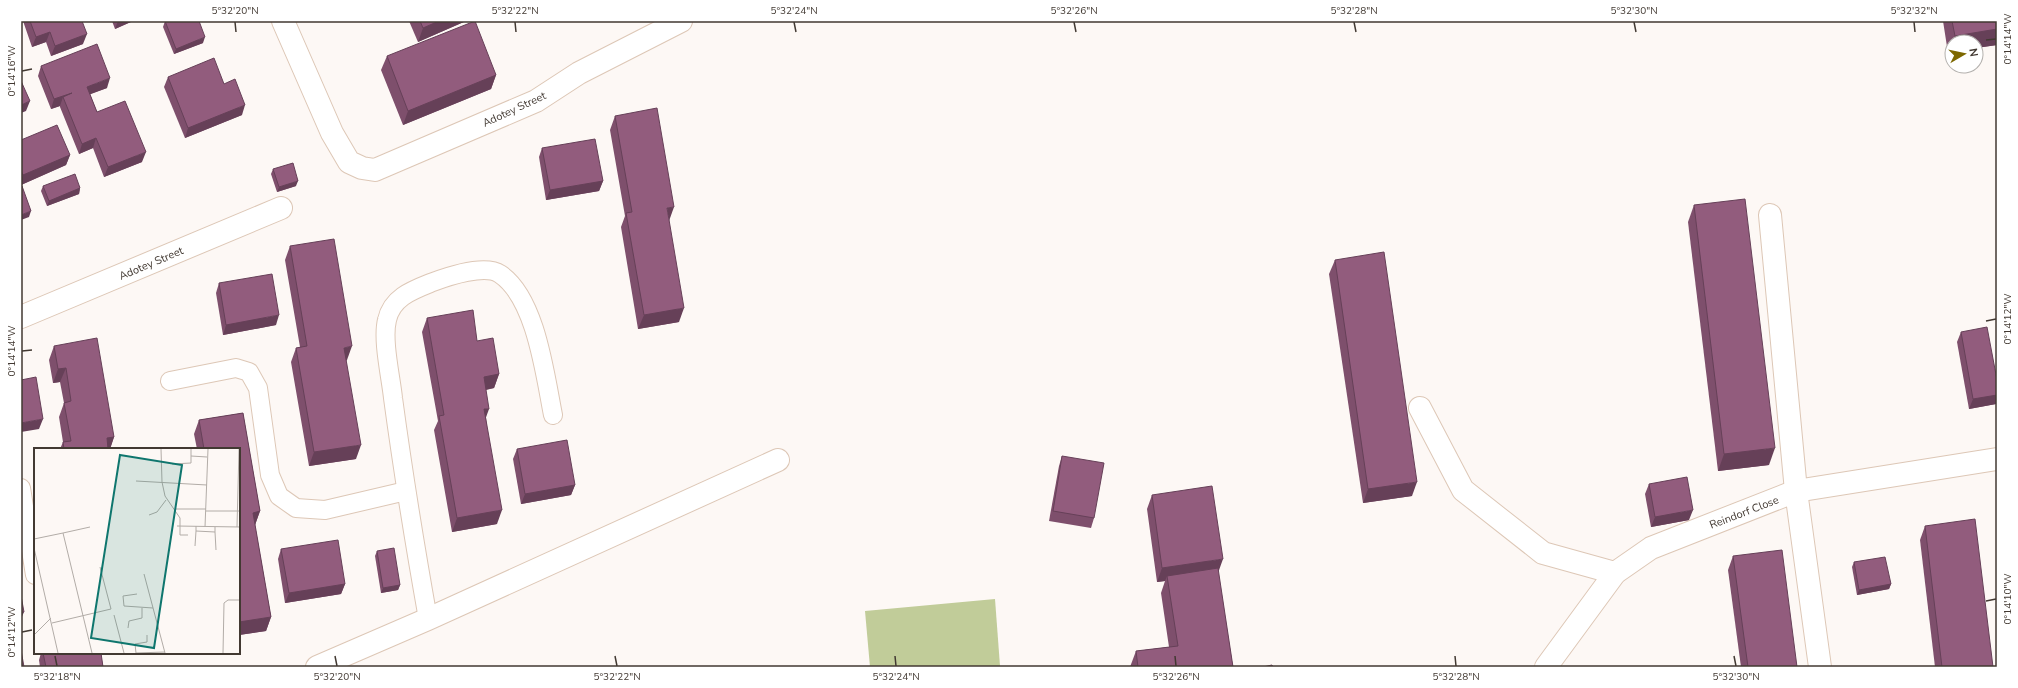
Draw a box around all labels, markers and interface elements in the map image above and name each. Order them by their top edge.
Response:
text: 5°32'20"N [211,4,259,18]
text: 5°32'22"N [491,4,539,18]
text: 5°32'24"N [770,4,818,18]
text: 5°32'26"N [1050,4,1098,18]
text: 5°32'28"N [1330,4,1378,18]
text: 5°32'30"N [1610,4,1658,18]
text: 5°32'32"N [1890,4,1938,18]
text: 0°14'14"W [2001,14,2015,64]
north arrow [1944,34,1984,74]
text: 0°14'16"W [5,46,19,96]
text: N [1965,47,1981,58]
street label: Adotey Street [480,88,549,131]
street label: Adotey Street [117,243,186,284]
text: 0°14'12"W [2001,294,2015,344]
text: 0°14'14"W [5,326,19,376]
inset map [34,448,240,654]
street label: Reindorf Close [1707,492,1781,533]
text: 0°14'10"W [2001,574,2015,624]
text: 0°14'12"W [5,607,19,657]
text: 5°32'18"N [33,670,81,684]
text: 5°32'20"N [313,670,361,684]
text: 5°32'22"N [593,670,641,684]
text: 5°32'24"N [872,670,920,684]
text: 5°32'26"N [1152,670,1200,684]
text: 5°32'28"N [1432,670,1480,684]
text: 5°32'30"N [1712,670,1760,684]

